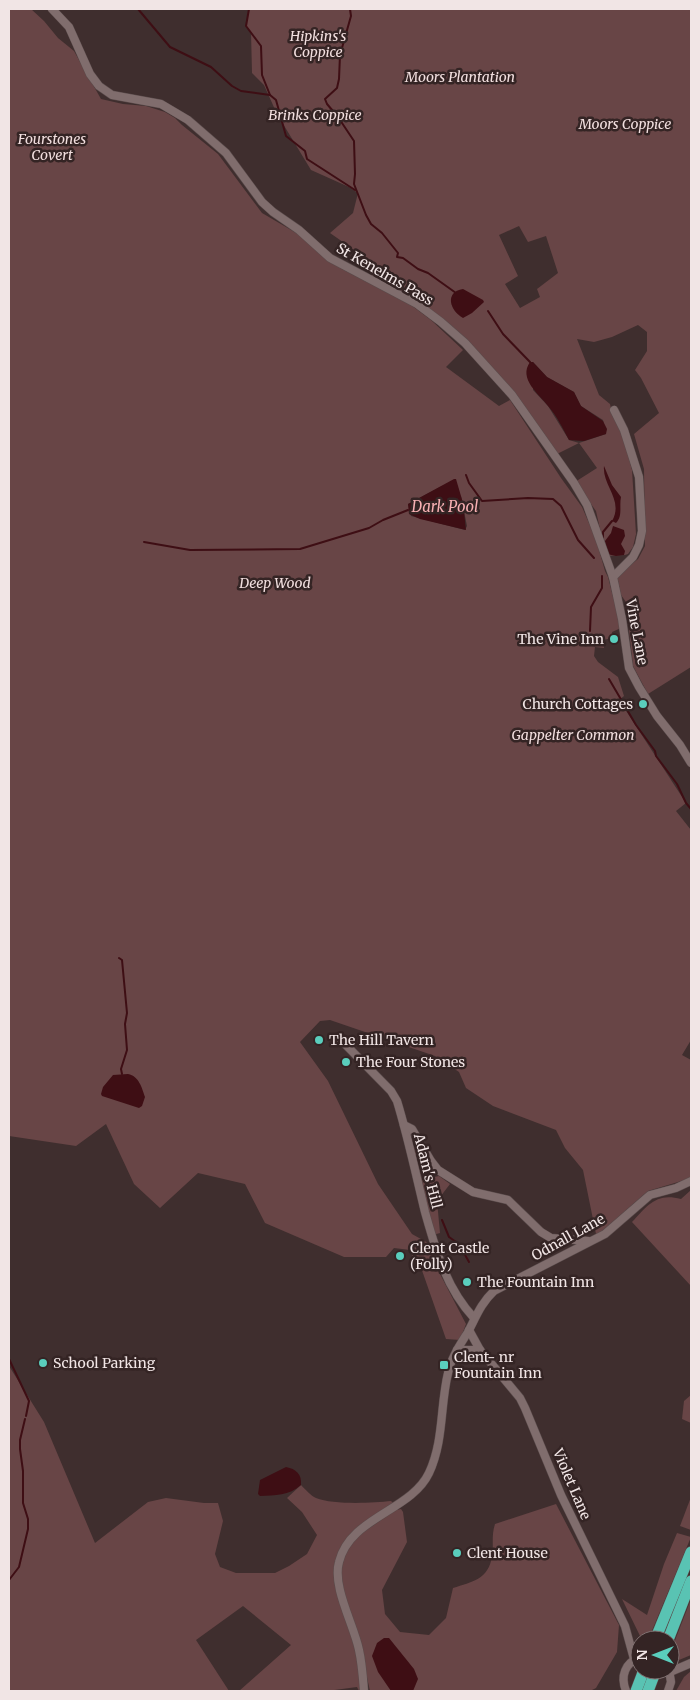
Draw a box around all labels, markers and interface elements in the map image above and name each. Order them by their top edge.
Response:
park label: Hipkins's Coppice [289,27,346,61]
park label: Moors Plantation [404,68,515,86]
park label: Brinks Coppice [268,106,362,124]
park label: Moors Coppice [578,115,671,133]
park label: Fourstones Covert [17,130,86,164]
street label: St Kenelms Pass [333,239,437,309]
water label: Dark Pool [411,497,478,516]
park label: Deep Wood [238,574,311,592]
street label: Vine Lane [622,596,652,667]
place label: The Vine Inn [517,630,604,648]
marker: The Vine Inn [608,633,620,645]
place label: Church Cottages [523,695,633,713]
marker: Church Cottages [637,698,649,710]
park label: Gappelter Common [511,726,635,744]
place label: The Hill Tavern [329,1031,434,1049]
marker: The Hill Tavern [313,1034,325,1046]
place label: The Four Stones [356,1053,465,1071]
marker: The Four Stones [340,1056,352,1068]
street label: Adam's Hill [410,1131,446,1211]
street label: Odnall Lane [528,1209,608,1265]
place label: Clent Castle (Folly) [410,1239,489,1273]
marker: Clent Castle (Folly) [394,1250,406,1262]
place label: The Fountain Inn [477,1273,594,1291]
marker: The Fountain Inn [461,1276,473,1288]
place label: Clent- nr Fountain Inn [454,1348,542,1382]
place label: School Parking [53,1354,156,1372]
marker: School Parking [37,1357,49,1369]
marker: Clent- nr Fountain Inn [438,1359,450,1371]
street label: Violet Lane [549,1445,595,1522]
place label: Clent House [467,1544,548,1562]
marker: Clent House [451,1547,463,1559]
north arrow [630,1630,680,1680]
text: N [633,1649,651,1661]

